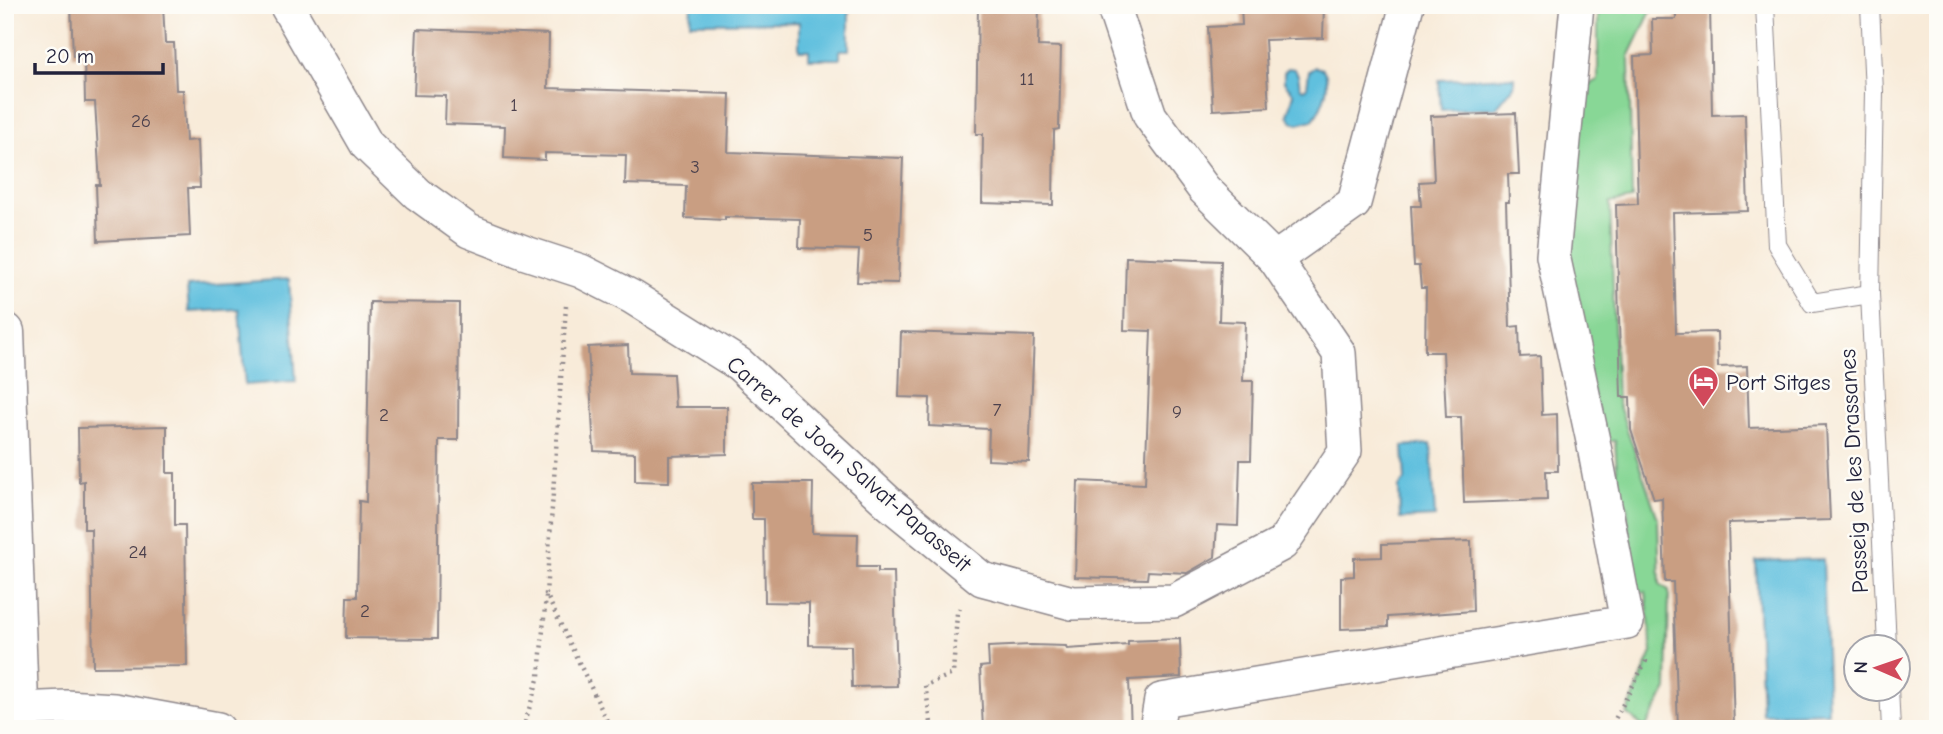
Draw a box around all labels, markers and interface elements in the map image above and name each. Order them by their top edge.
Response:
scale bar [35,32,163,76]
text: 20 m [46,44,94,68]
house number: 11 [1019,68,1035,90]
house number: 1 [510,94,518,116]
house number: 26 [131,110,151,132]
house number: 3 [690,156,700,178]
house number: 5 [863,224,873,246]
street label: Passeig de les Drassanes [1834,348,1874,594]
street label: Carrer de Joan Salvat-Papasseit [721,350,978,579]
hotel icon: Port Sitges [1686,365,1720,409]
place label: Port Sitges [1726,369,1831,396]
house number: 7 [993,399,1002,421]
house number: 9 [1172,401,1182,423]
house number: 2 [379,404,389,426]
house number: 24 [128,541,148,563]
house number: 2 [360,600,370,622]
north arrow [1842,632,1912,702]
text: N [1850,661,1872,674]

